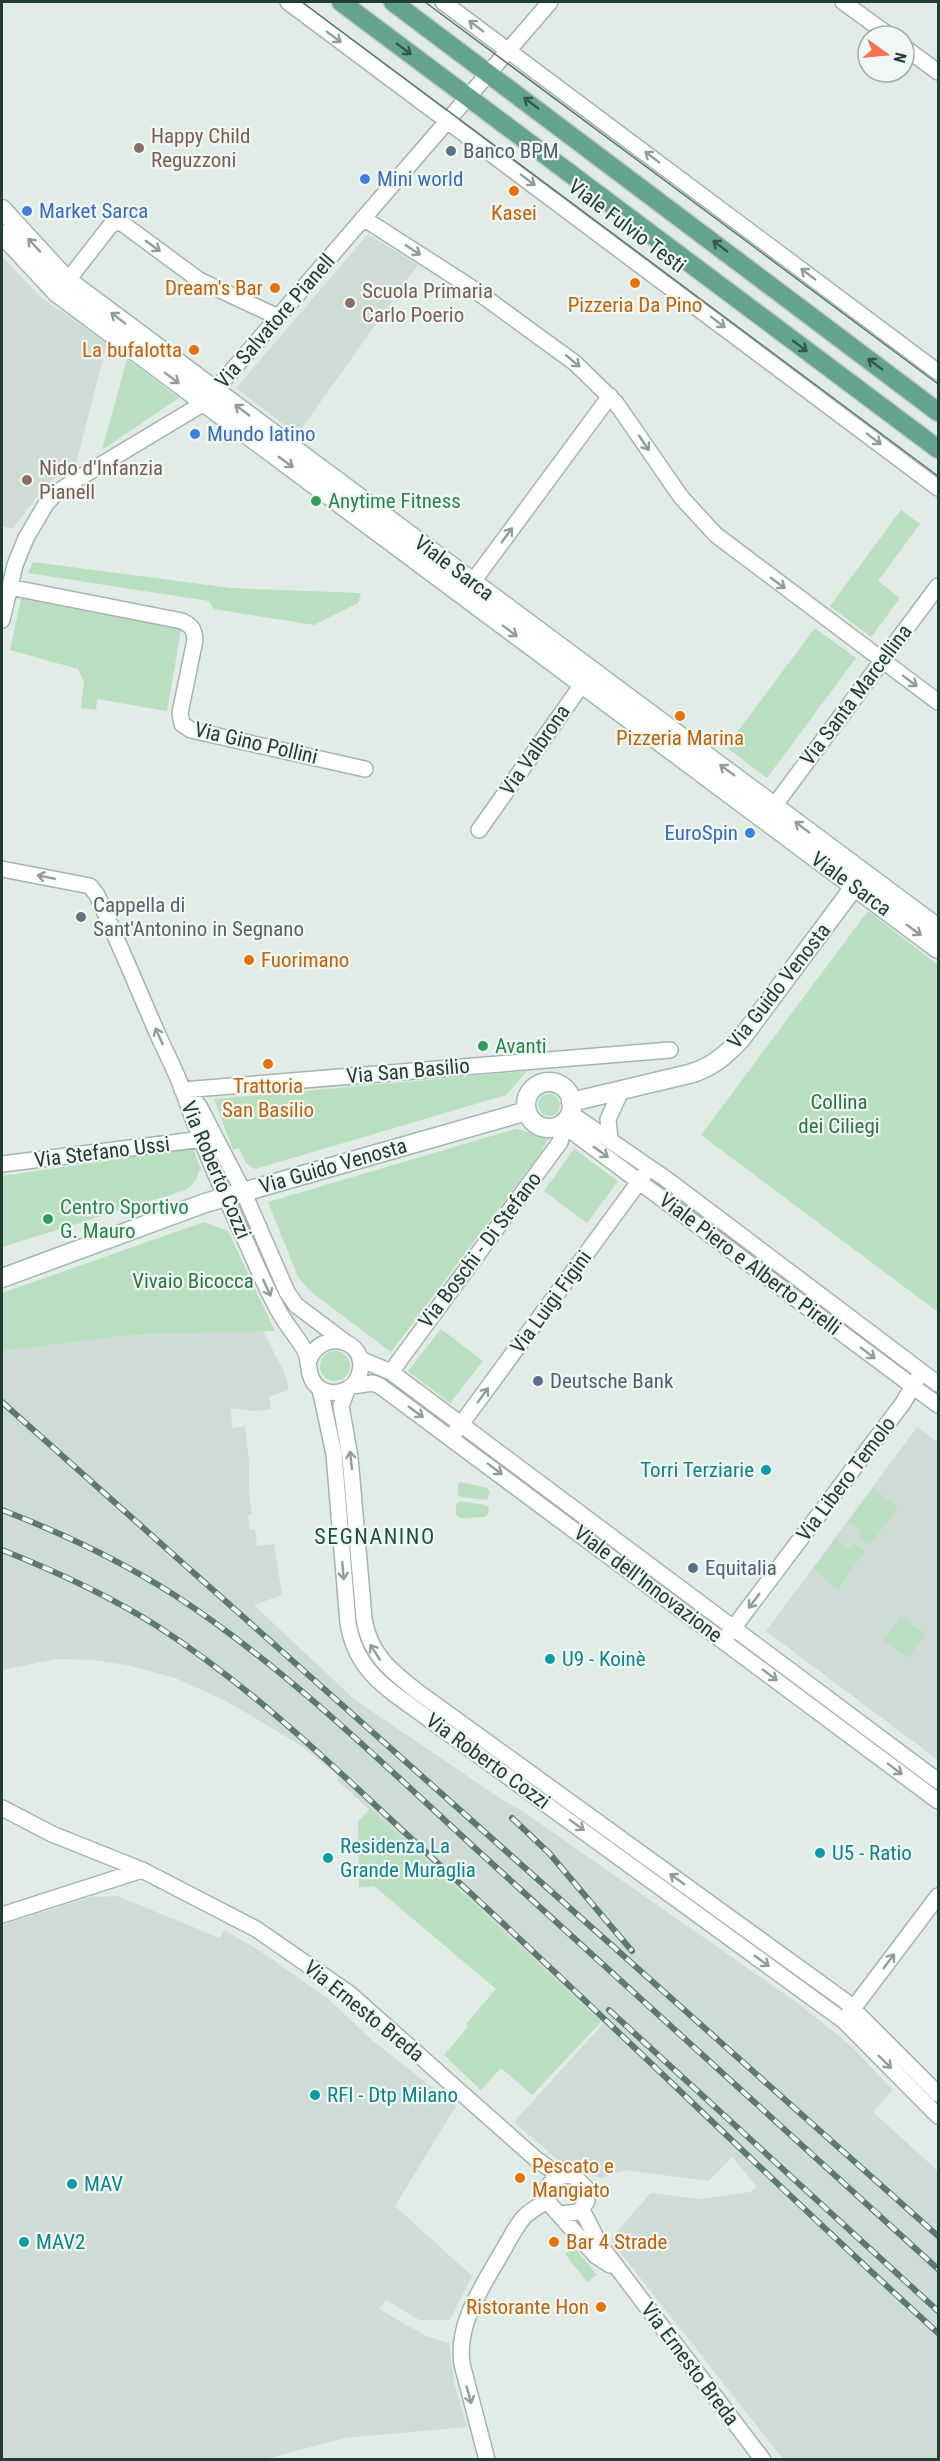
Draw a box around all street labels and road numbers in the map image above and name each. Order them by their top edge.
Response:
street label: Viale Fulvio Testi [564,174,690,278]
street label: Via Salvatore Pianell [210,249,340,393]
street label: Viale Sarca [410,530,498,606]
street label: Via Santa Marcellina [795,620,917,770]
street label: Via Valbrona [495,700,575,800]
street label: Via Gino Pollini [192,717,320,769]
street label: Viale Sarca [806,847,896,921]
street label: Via Guido Venosta [723,919,835,1053]
street label: Via San Basilio [345,1054,471,1088]
street label: Via Roberto Cozzi [176,1098,256,1242]
street label: Via Stefano Ussi [33,1132,171,1172]
street label: Via Guido Venosta [256,1133,410,1199]
street label: Via Boschi - Di Stefano [414,1167,546,1333]
street label: Viale Piero e Alberto Pirelli [655,1188,845,1340]
street label: Via Luigi Figini [506,1246,596,1358]
street label: Via Libero Temolo [792,1412,900,1546]
street label: Viale dell'Innovazione [569,1521,727,1648]
street label: Via Roberto Cozzi [421,1708,555,1814]
street label: Via Ernesto Breda [299,1955,429,2067]
street label: Via Ernesto Breda [636,2298,744,2430]

